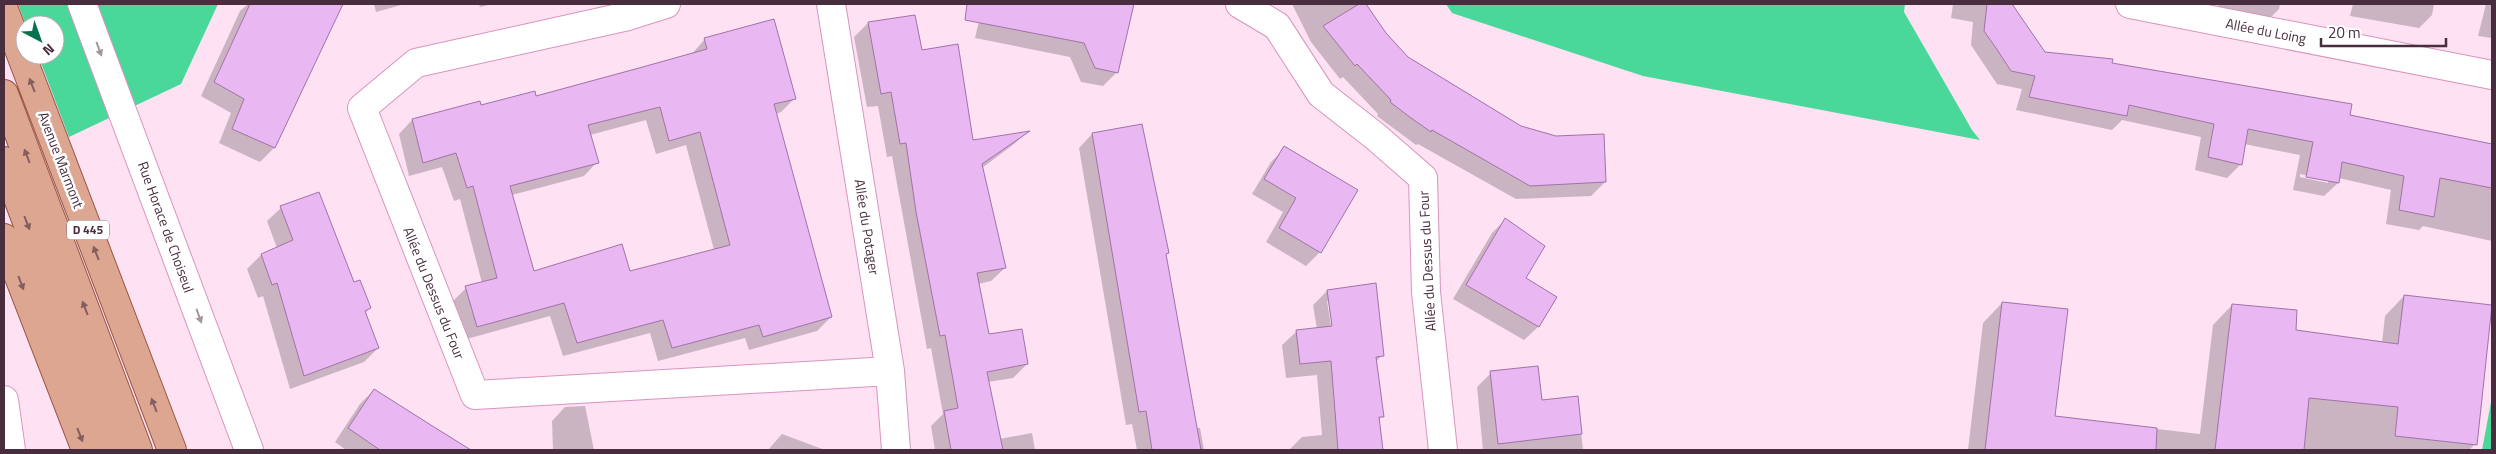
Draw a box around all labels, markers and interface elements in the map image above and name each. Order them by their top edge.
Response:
street label: Allée du Loing [2224,12,2308,49]
north arrow [15,15,65,65]
scale bar [2321,15,2446,47]
text: 20 m [2328,21,2361,44]
text: N [38,39,59,61]
one-way arrow [96,42,103,57]
one-way arrow [28,77,36,92]
street label: Avenue Marmont [33,108,90,211]
one-way arrow [23,149,30,164]
street label: Rue Horace de Choiseul [133,158,200,295]
street label: Allée du Potager [850,178,885,276]
street label: Allée du Dessus du Four [1412,190,1441,332]
one-way arrow [23,216,31,231]
road number: D 445 [67,220,109,240]
street label: Allée du Dessus du Four [398,224,471,362]
one-way arrow [92,245,100,260]
one-way arrow [18,276,26,290]
one-way arrow [81,301,88,316]
one-way arrow [196,309,203,324]
one-way arrow [150,397,158,412]
one-way arrow [77,427,85,442]

